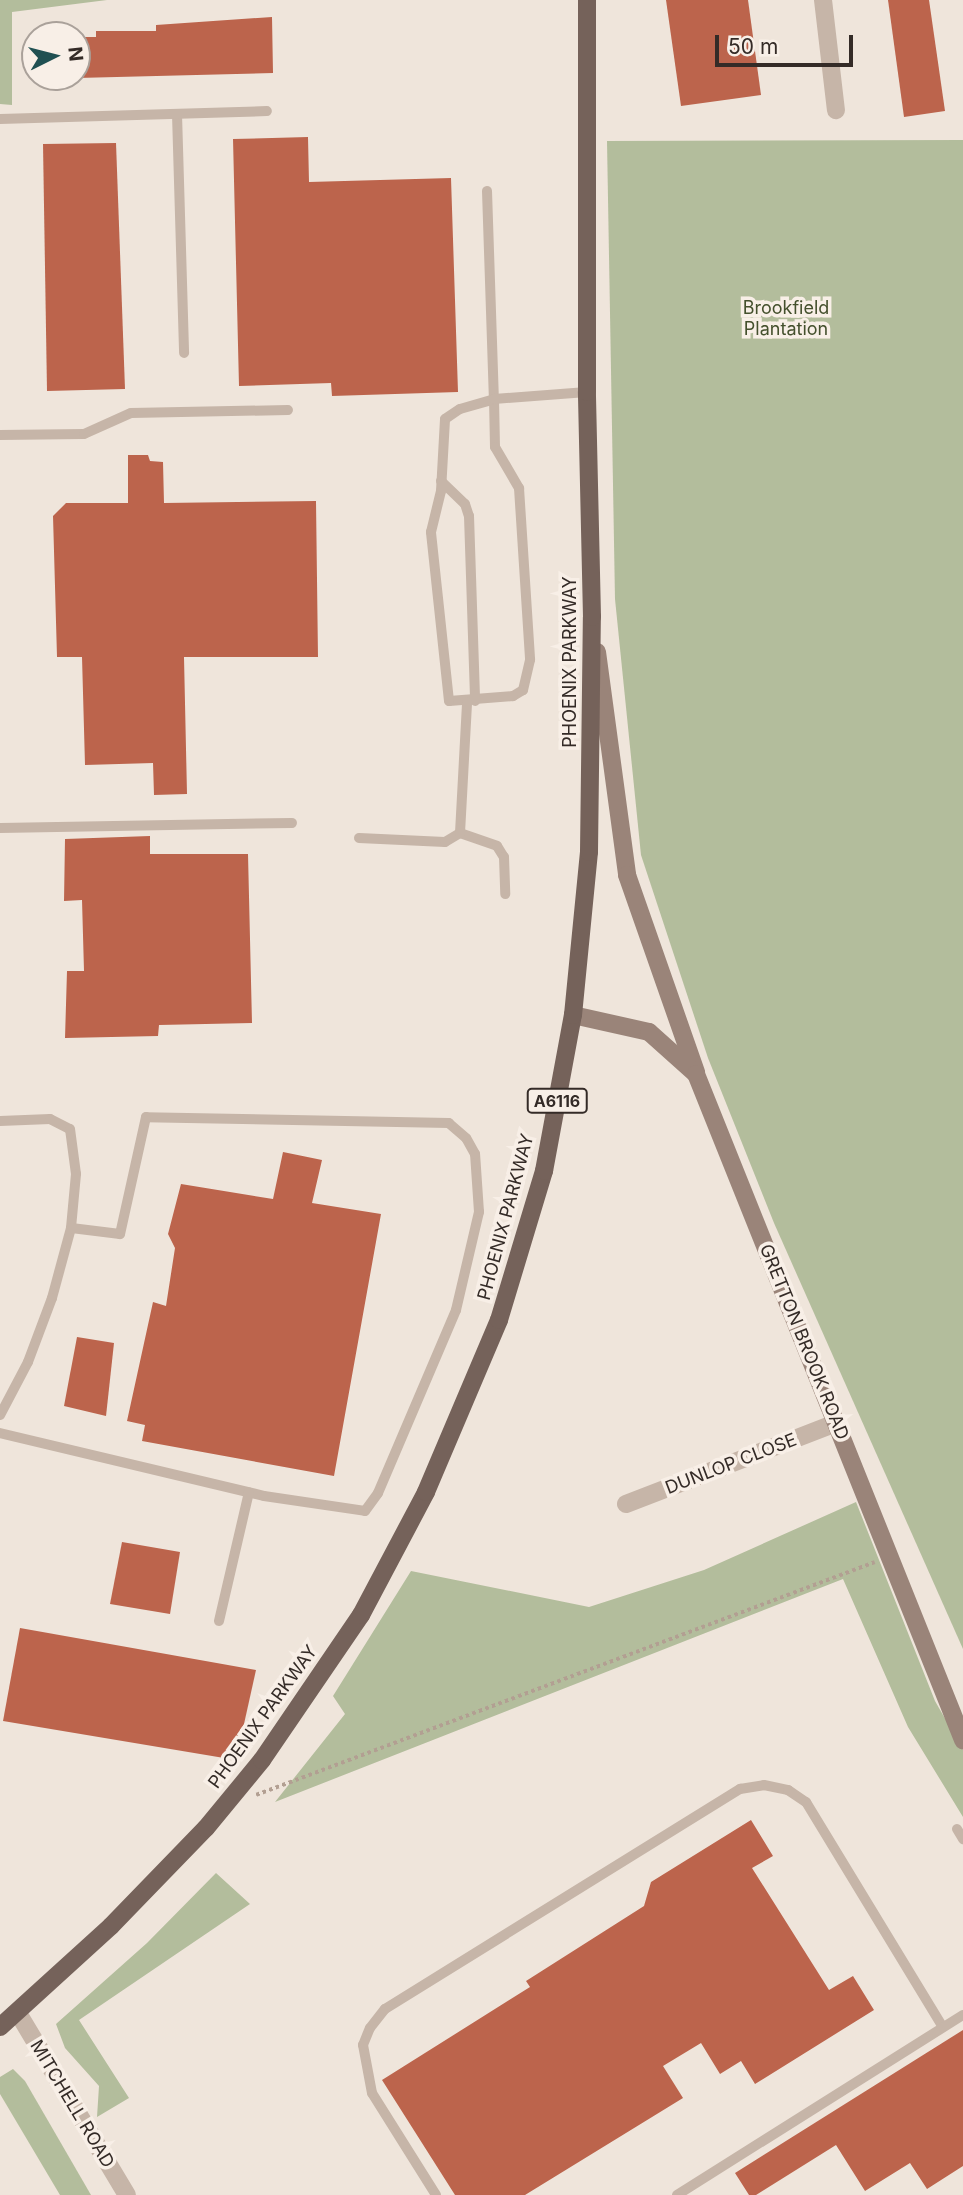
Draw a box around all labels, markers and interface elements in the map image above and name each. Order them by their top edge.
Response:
north arrow [21,21,91,91]
scale bar [718,21,856,65]
text: 50 m [728,34,778,59]
text: N [63,46,88,62]
park label: Brookfield Plantation [743,298,829,340]
street label: PHOENIX PARKWAY [559,576,581,748]
road number: A6116 [526,1088,588,1114]
street label: PHOENIX PARKWAY [473,1131,539,1303]
street label: GRETTON BROOK ROAD [755,1241,853,1443]
street label: DUNLOP CLOSE [662,1429,800,1499]
street label: PHOENIX PARKWAY [204,1641,322,1793]
street label: MITCHELL ROAD [25,2036,119,2172]

